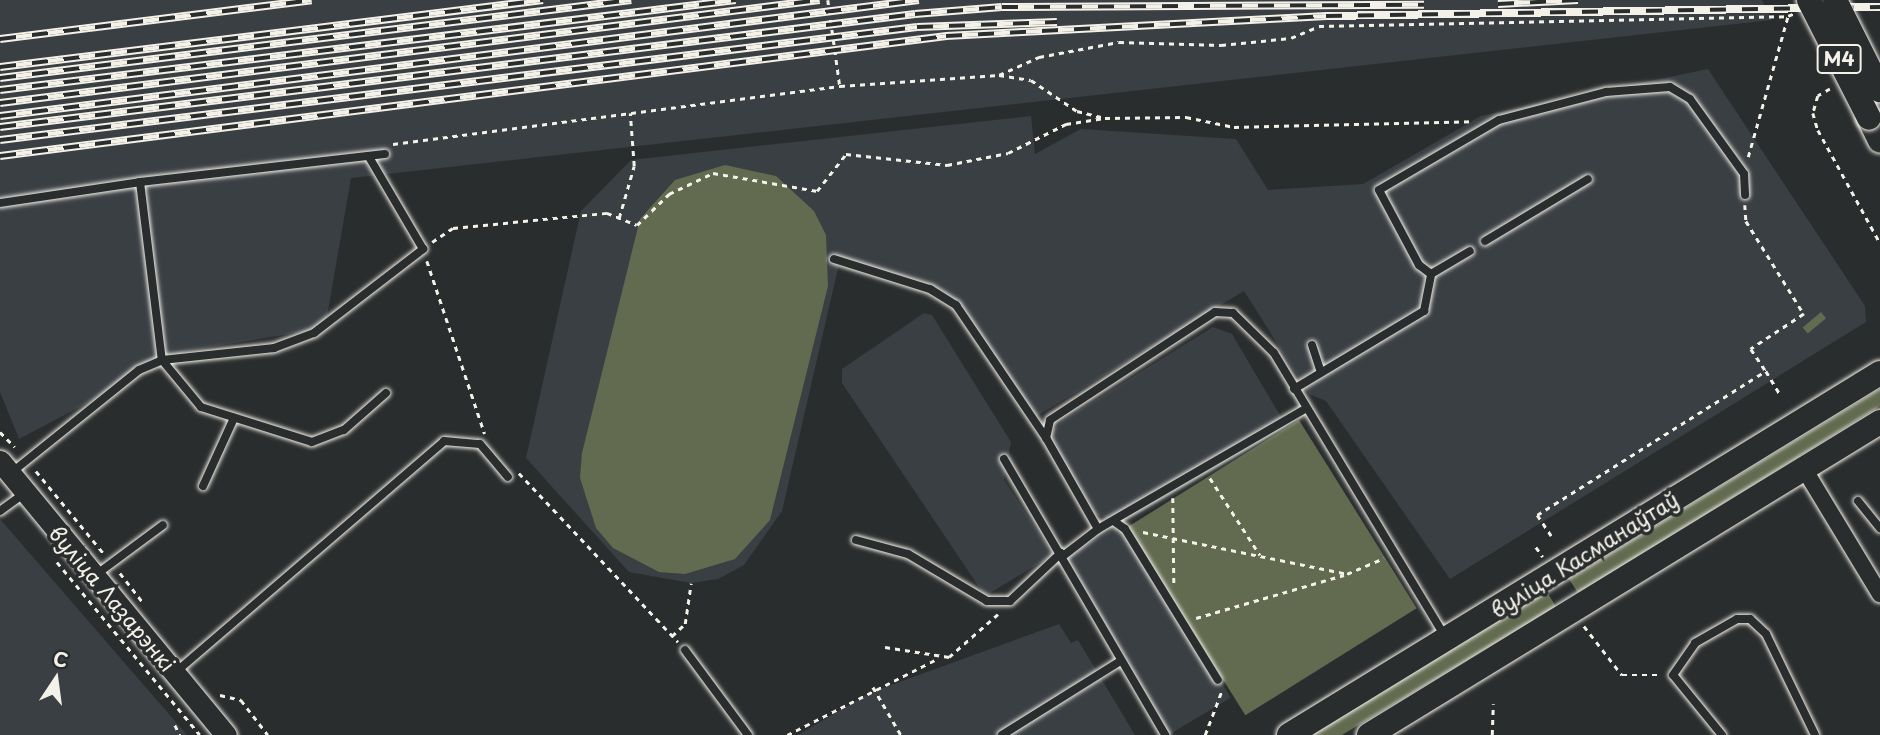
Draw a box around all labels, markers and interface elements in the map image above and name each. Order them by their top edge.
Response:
road number: М4 [1816,44,1862,74]
street label: вуліца Касманаўтаў [1486,486,1682,622]
street label: вуліца Лазарэнкі [45,520,181,676]
text: С [51,643,71,674]
north arrow [21,644,91,714]

